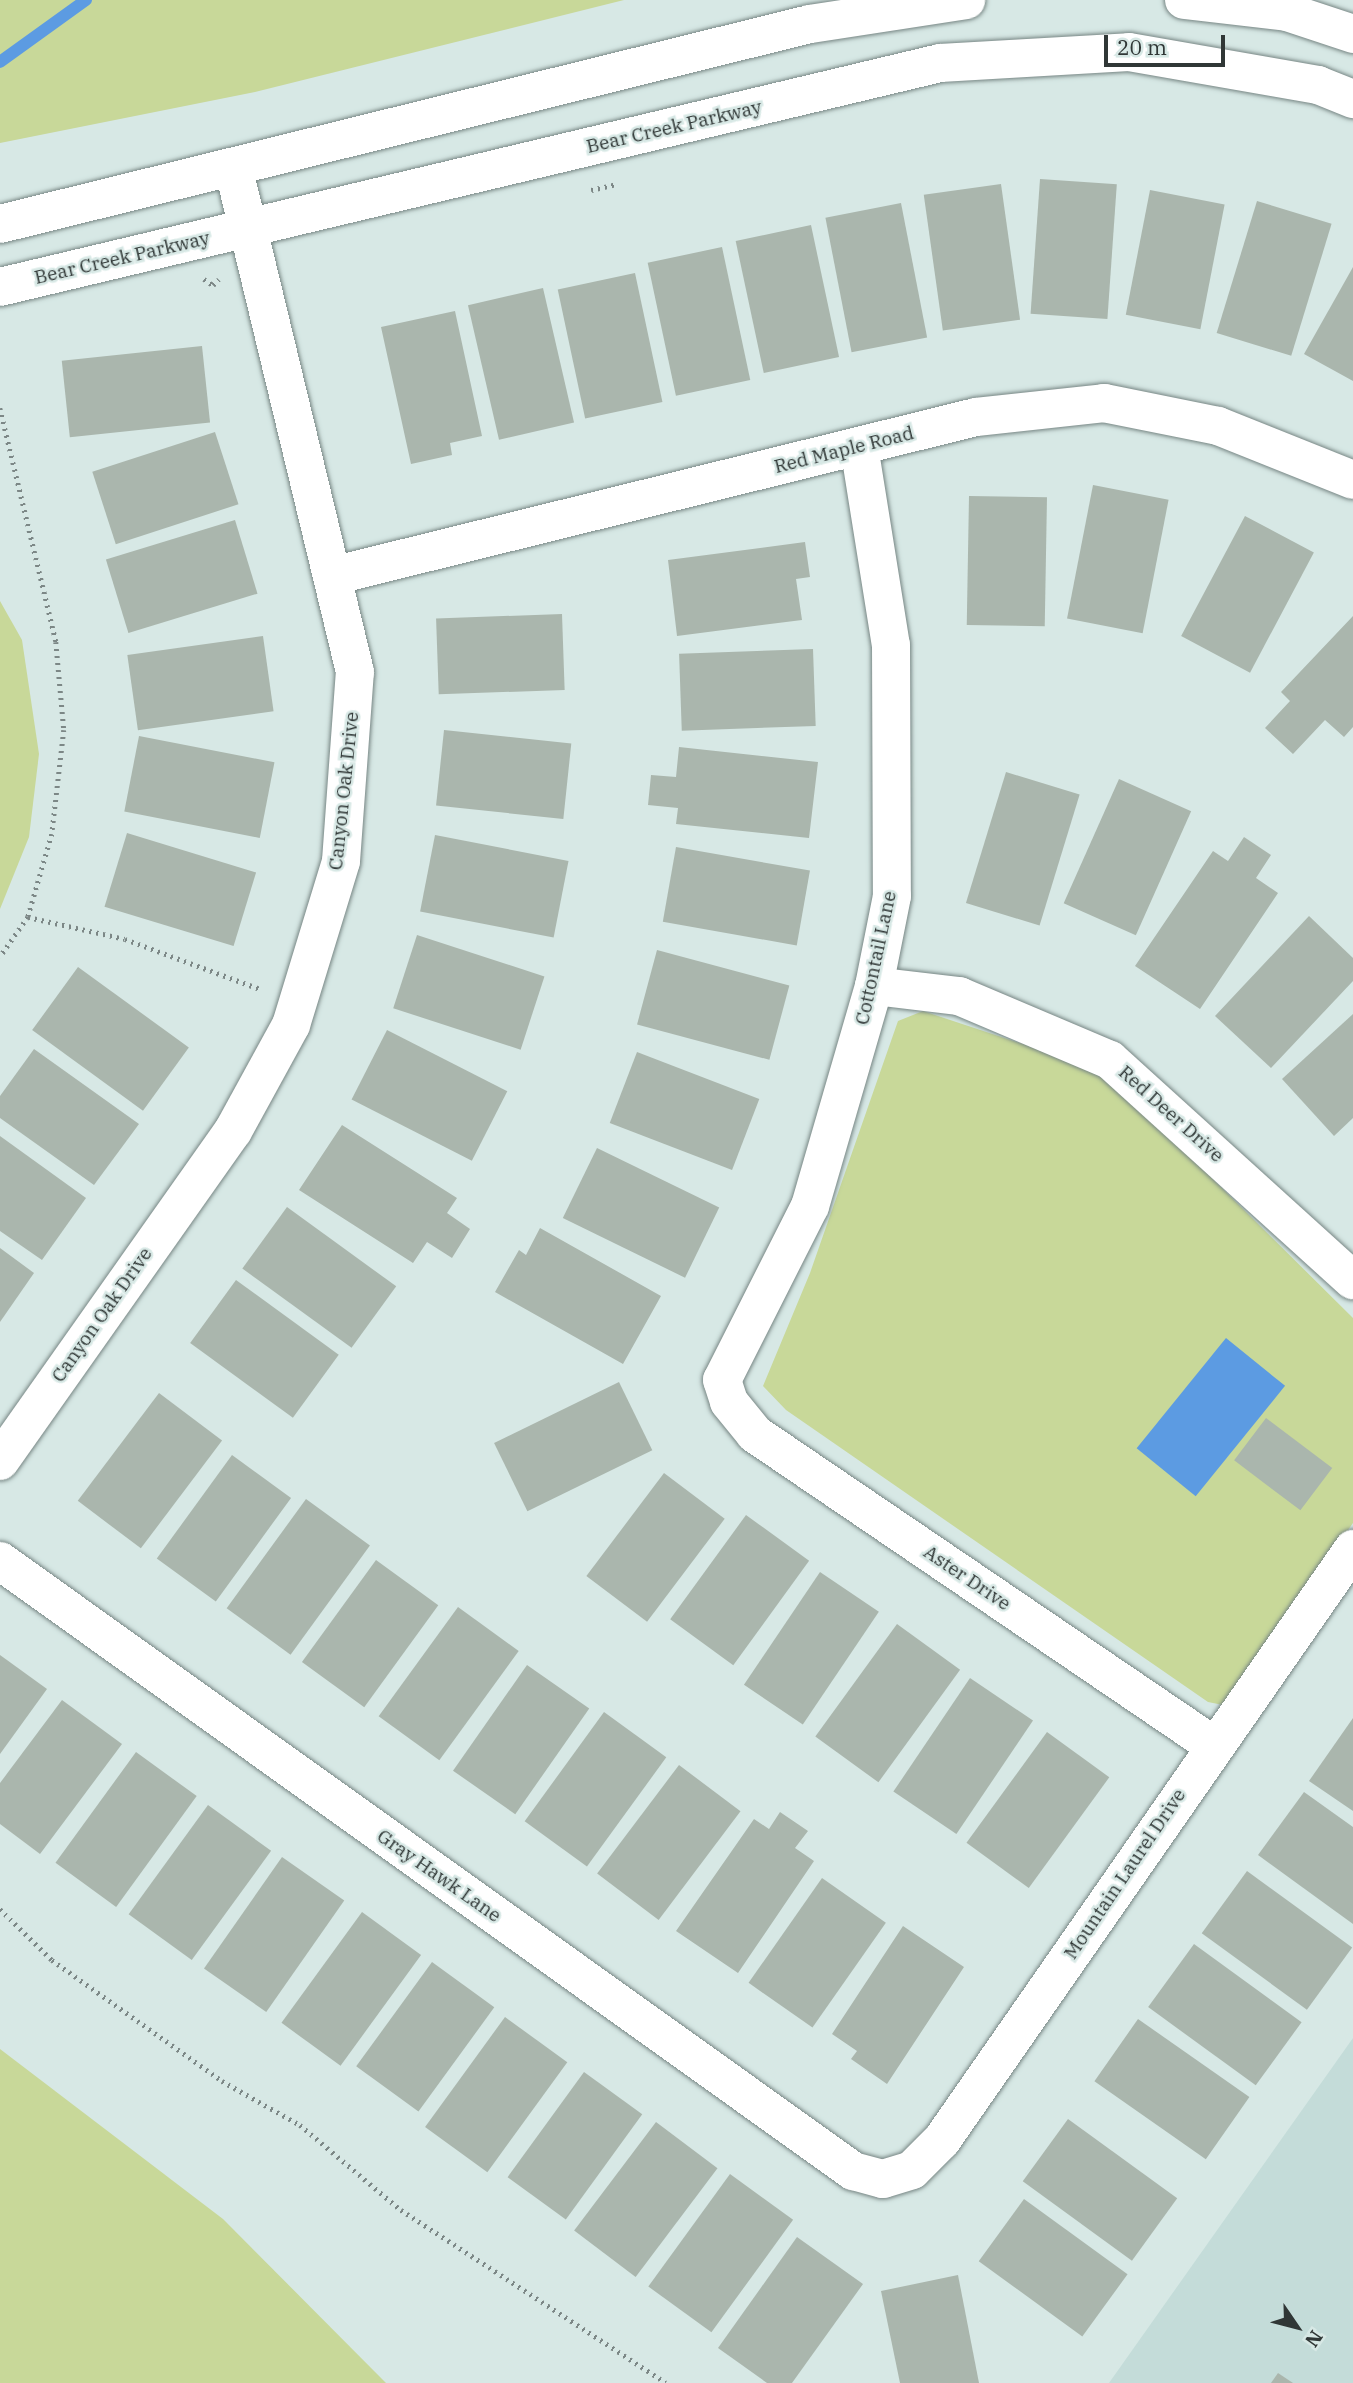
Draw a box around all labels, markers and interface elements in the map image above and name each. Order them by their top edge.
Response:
scale bar [1108,21,1229,65]
text: 20 m [1117,33,1167,61]
street label: Bear Creek Parkway [584,96,764,158]
street label: Bear Creek Parkway [32,227,212,289]
street label: Red Maple Road [772,422,916,478]
street label: Canyon Oak Drive [324,711,364,871]
street label: Cottontail Lane [851,889,901,1027]
street label: Red Deer Drive [1114,1061,1228,1167]
street label: Canyon Oak Drive [47,1243,157,1387]
street label: Aster Drive [919,1541,1015,1615]
street label: Mountain Laurel Drive [1059,1784,1191,1964]
street label: Gray Hawk Lane [373,1825,505,1927]
north arrow [1262,2292,1332,2362]
text: N [1300,2326,1328,2352]

